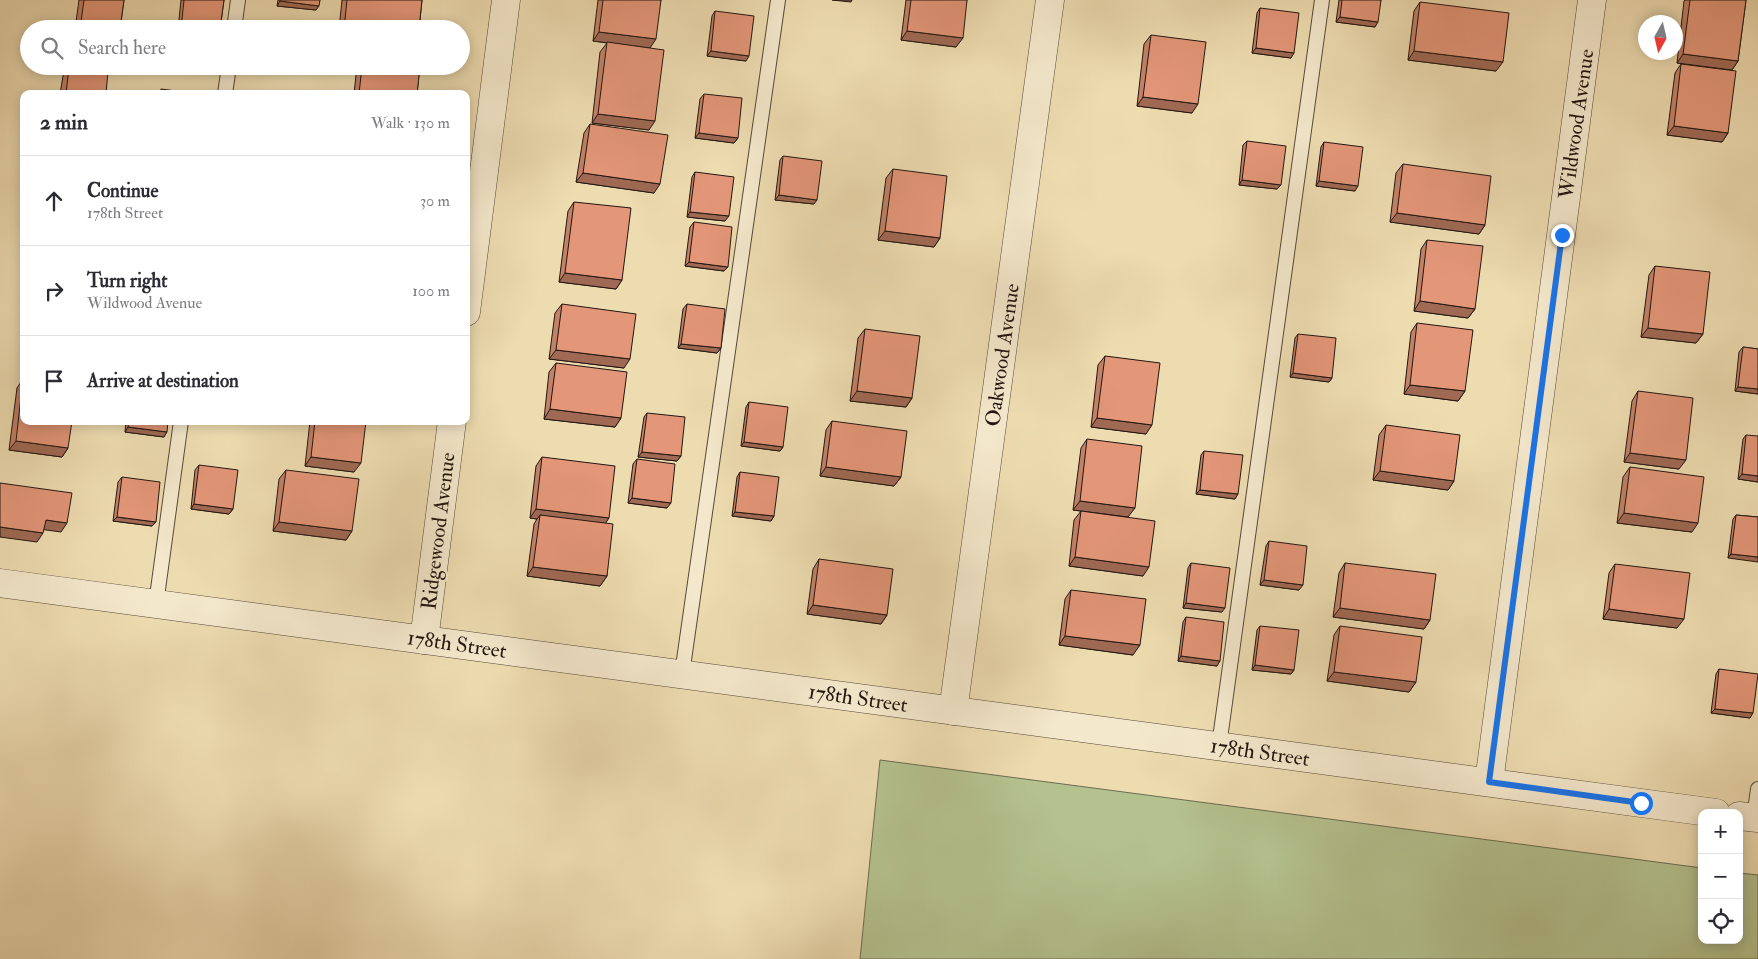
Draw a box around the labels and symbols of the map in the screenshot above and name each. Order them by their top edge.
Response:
north arrow [1638,15,1683,60]
street label: Wildwood Avenue [1552,47,1600,202]
route end [1551,224,1574,247]
street label: Oakwood Avenue [979,282,1026,428]
street label: Ridgewood Avenue [415,451,462,611]
street label: 178th Street [406,624,508,665]
street label: 178th Street [807,678,909,719]
street label: 178th Street [1209,732,1311,773]
route start [1630,792,1653,815]

